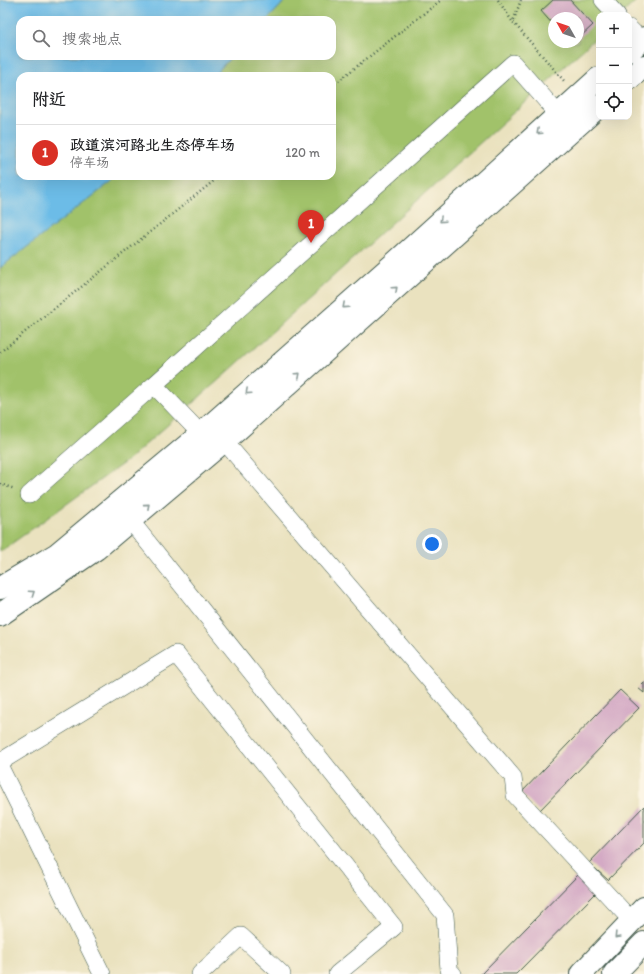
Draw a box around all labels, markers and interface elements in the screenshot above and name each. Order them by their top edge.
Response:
north arrow [548,12,584,48]
map controls [596,12,632,120]
button: + [596,12,632,48]
search box [16,16,336,60]
icon: search [30,27,52,49]
text: 搜索地点 [62,30,122,48]
button: − [596,48,632,84]
button: locate [596,84,632,120]
text: 附近 [32,89,66,109]
one-way arrow [536,128,544,135]
text: 政道滨河路北生态停车场 [70,136,235,154]
text: 1 [42,145,48,160]
text: 120 m [285,145,320,160]
text: 停车场 [70,155,109,170]
pin: 1 [298,210,324,243]
one-way arrow [440,215,447,222]
one-way arrow [390,286,398,293]
one-way arrow [343,302,350,309]
one-way arrow [294,373,301,380]
one-way arrow [245,388,253,395]
one-way arrow [142,504,150,511]
your location [422,534,442,554]
one-way arrow [28,590,35,598]
one-way arrow [614,931,622,939]

